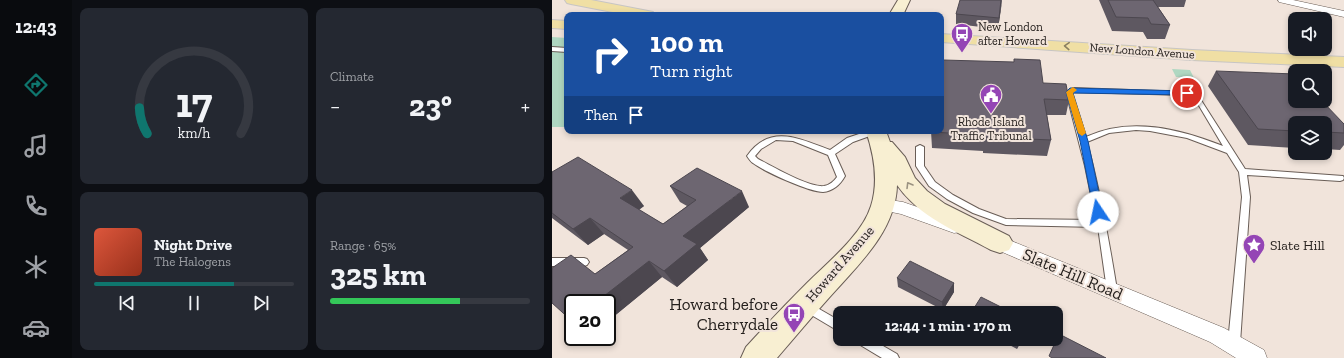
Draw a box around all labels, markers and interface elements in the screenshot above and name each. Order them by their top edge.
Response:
map controls [1288,12,1332,160]
button: sound [1288,12,1332,56]
text: 12:43 [15,16,57,38]
place label: New London after Howard [978,20,1047,48]
bus stop icon: New London after Howard [949,21,975,54]
text: 100 m [650,26,723,59]
icon: right [584,28,636,80]
street label: New London Avenue [1089,40,1195,62]
one-way arrow [1064,42,1070,51]
text: Turn right [650,60,732,82]
button: search [1288,64,1332,108]
text: Climate [330,69,374,84]
icon: directions [22,71,50,99]
pin [1170,76,1204,110]
text: 17 [176,78,213,128]
public building icon: Rhode Island Traffic Tribunal [978,82,1004,115]
icon: arrive [1176,82,1198,104]
text: 23° [409,88,452,124]
text: − [330,93,340,120]
text: + [521,93,530,120]
icon: arrive [625,104,647,126]
text: Then [584,106,617,124]
place label: Rhode Island Traffic Tribunal [950,115,1032,143]
button: layers [1288,116,1332,160]
text: km/h [178,125,210,142]
icon: music [22,132,50,160]
one-way arrow [907,182,914,189]
position arrow [1077,191,1119,233]
icon: phone [22,192,50,220]
street label: Howard Avenue [802,222,878,306]
place icon: Slate Hill [1241,232,1267,265]
text: Night Drive [154,236,232,254]
place label: Slate Hill [1270,237,1325,254]
text: Range · 65% [330,238,396,253]
street label: Slate Hill Road [1020,244,1127,304]
icon: climate [22,253,50,281]
text: The Halogens [154,254,231,269]
text: 325 km [330,257,426,293]
icon: previous [116,292,138,314]
icon: pause [183,292,205,314]
icon: next [250,292,272,314]
speed limit sign: 20 [564,294,616,346]
place label: Howard before Cherrydale [669,294,778,334]
bus stop icon: Howard before Cherrydale [781,301,807,334]
icon: car [22,314,50,342]
text: 12:44 · 1 min · 170 m [885,317,1011,335]

